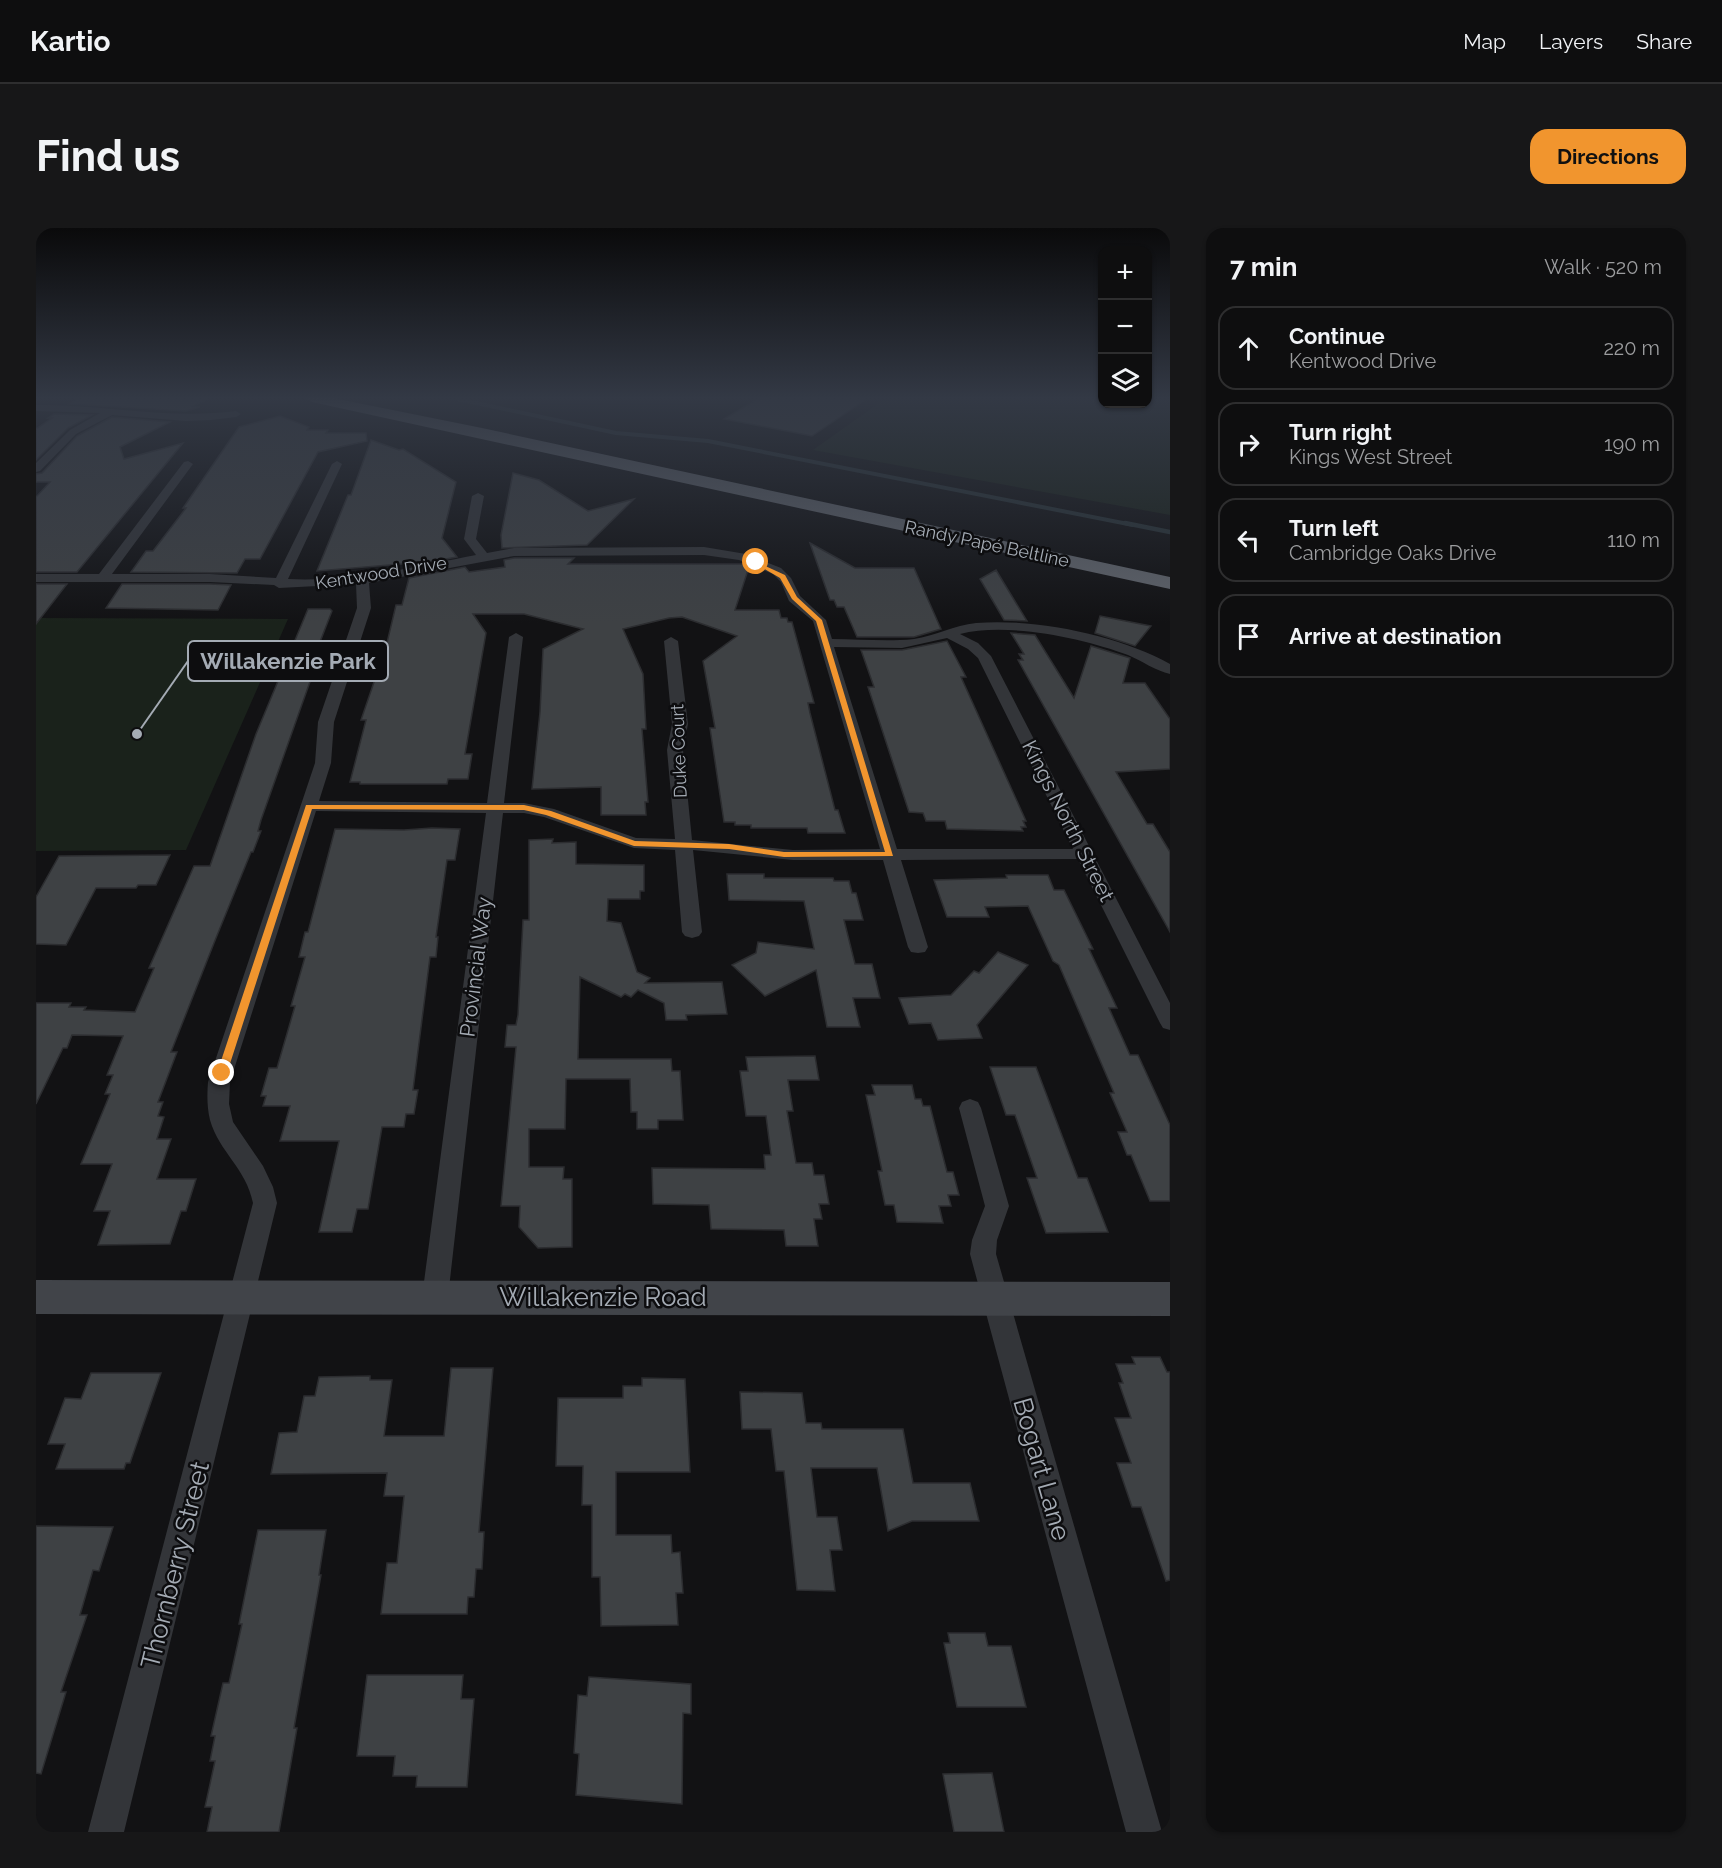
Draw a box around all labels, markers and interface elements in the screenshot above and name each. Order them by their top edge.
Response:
text: Kartio [30,25,110,58]
text: Map [1463,29,1506,54]
text: Layers [1539,29,1603,54]
text: Share [1636,29,1692,54]
button: Directions [1530,129,1686,184]
text: Find us [36,132,180,181]
map controls [1098,246,1152,408]
button: + [1098,246,1152,300]
text: 7 min [1230,252,1297,282]
text: Walk · 520 m [1544,255,1662,279]
button: − [1098,300,1152,354]
text: Continue [1289,323,1385,349]
icon: ahead [1232,332,1265,365]
text: 220 m [1603,336,1660,360]
text: Kentwood Drive [1289,349,1436,373]
button: layers [1098,354,1152,408]
text: Turn right [1289,419,1392,445]
icon: right [1232,428,1265,461]
text: 190 m [1604,432,1660,456]
text: Kings West Street [1289,445,1453,469]
text: Turn left [1289,515,1379,541]
street label: Randy Papé Beltline [903,516,1072,571]
icon: left [1232,524,1265,557]
text: 110 m [1607,528,1660,552]
text: Cambridge Oaks Drive [1289,541,1496,565]
route start [742,548,768,574]
street label: Kentwood Drive [314,552,448,593]
icon: arrive [1232,620,1265,653]
text: Arrive at destination [1289,623,1502,649]
callout: Willakenzie Park [188,641,388,681]
text: Willakenzie Park [200,648,376,674]
street label: Duke Court [666,704,691,798]
street label: Kings North Street [1017,736,1120,906]
street label: Provincial Way [455,896,496,1038]
route end [208,1059,234,1085]
street label: Willakenzie Road [499,1282,707,1312]
street label: Bogart Lane [1007,1394,1077,1544]
street label: Thornberry Street [135,1458,215,1672]

